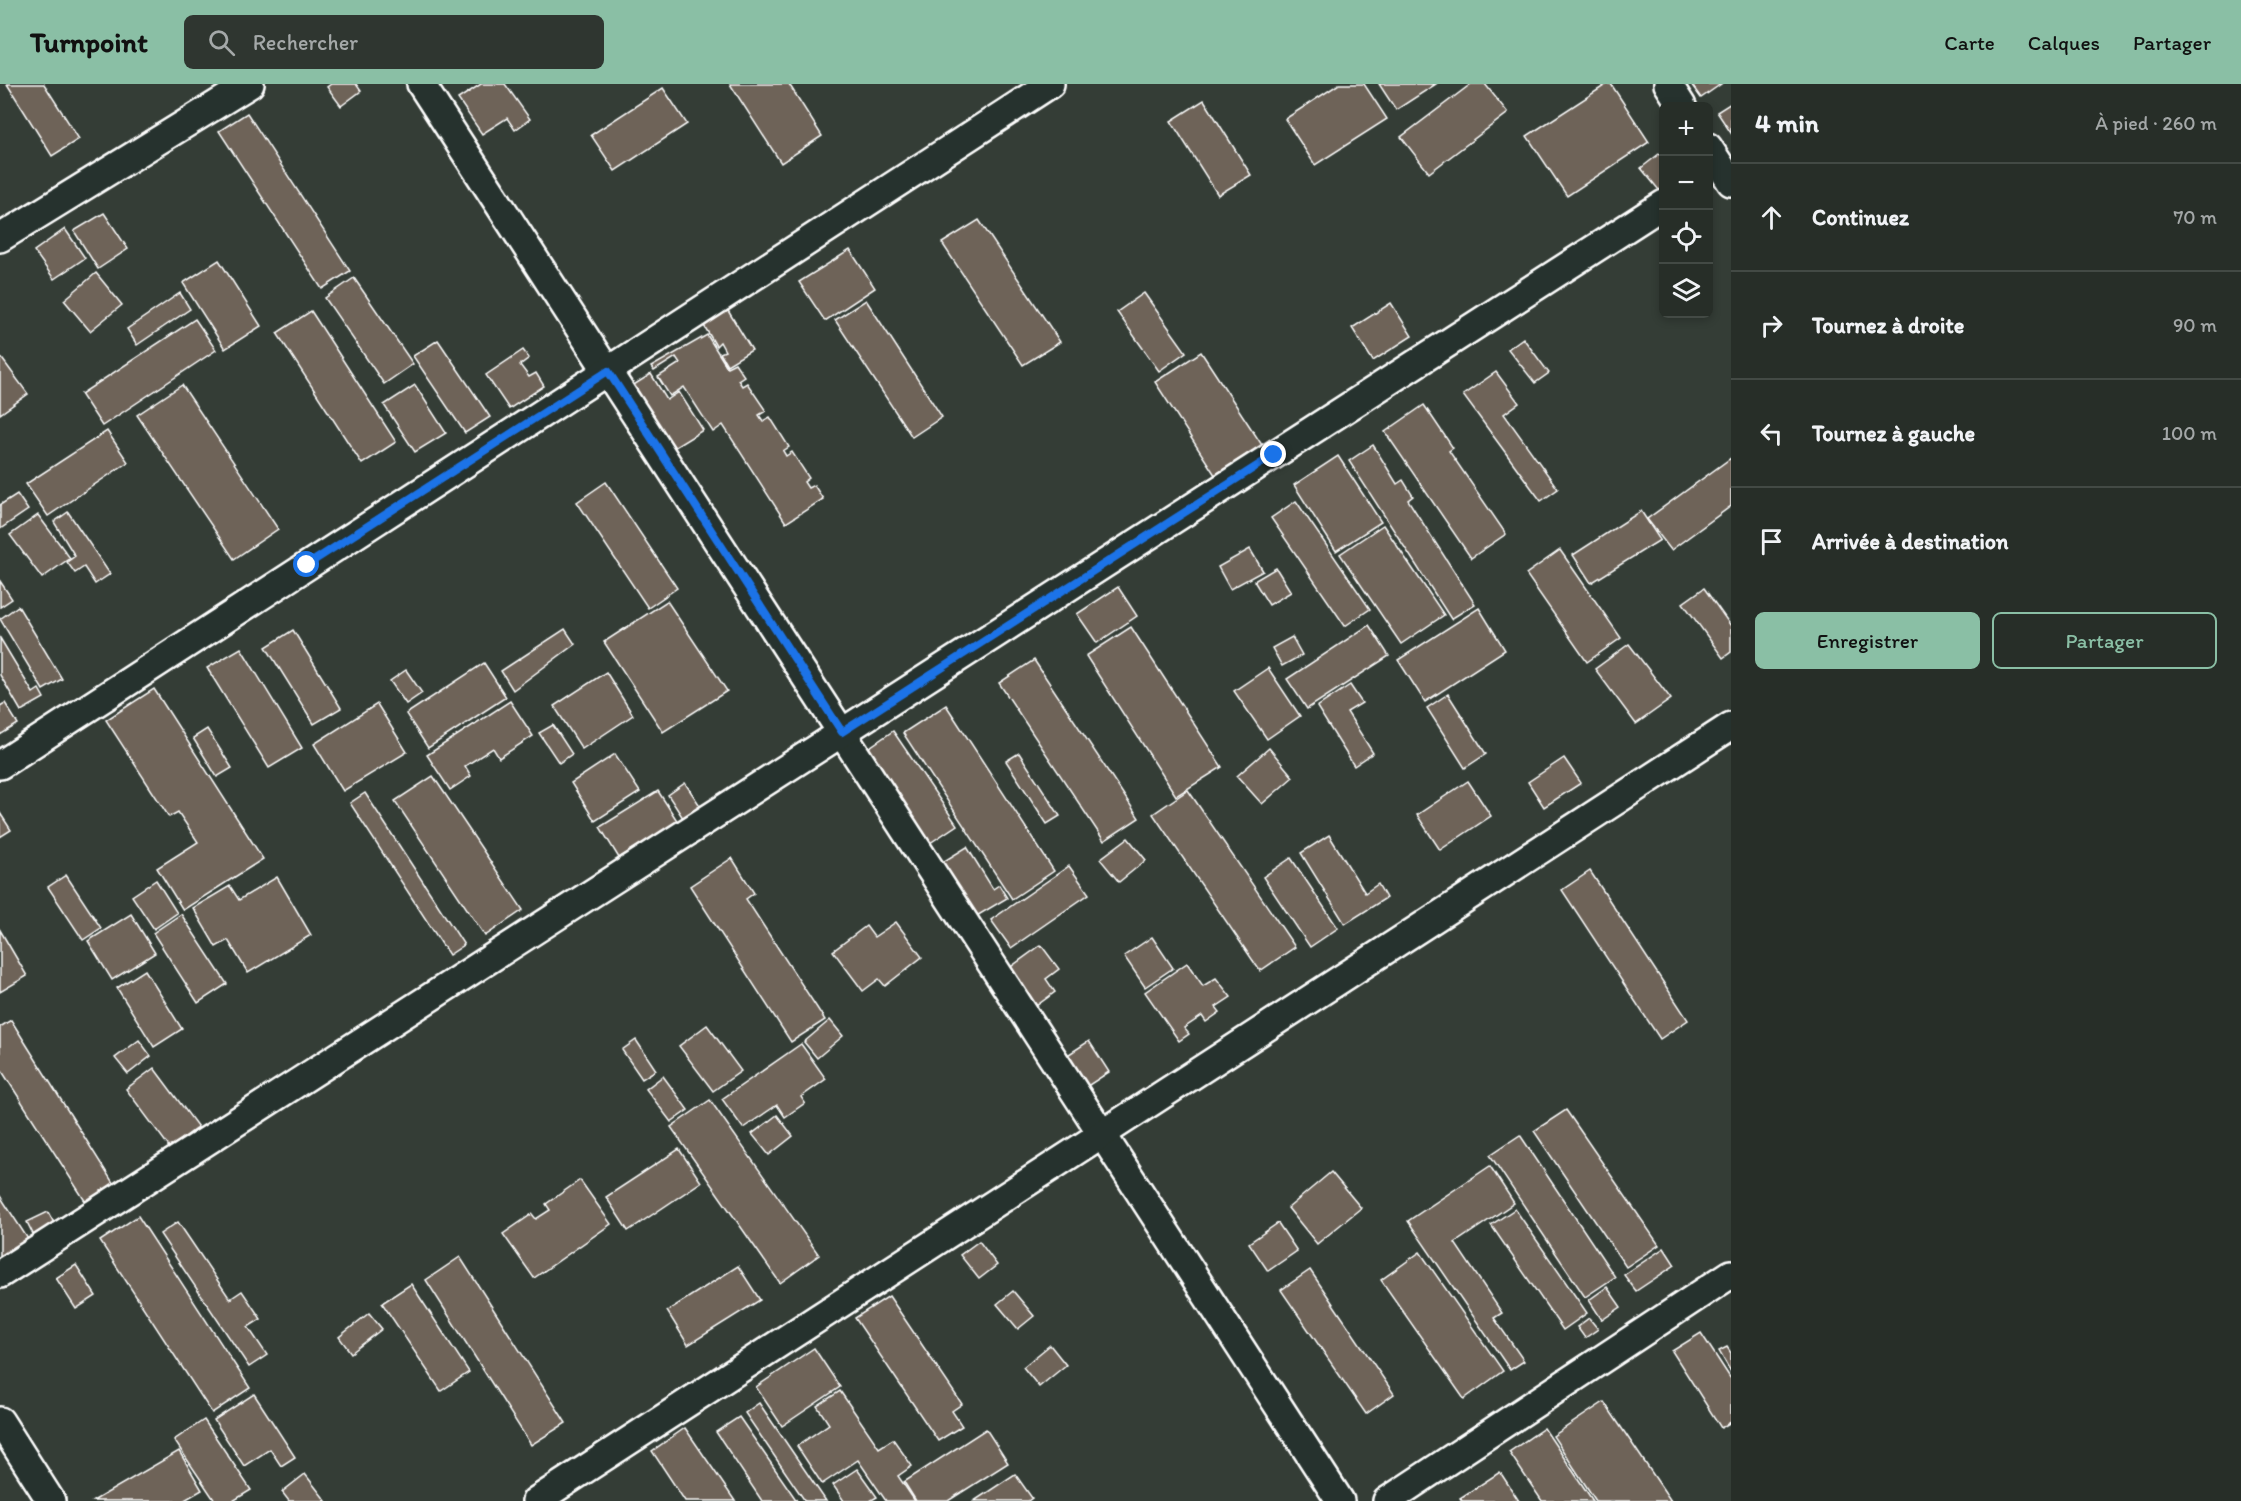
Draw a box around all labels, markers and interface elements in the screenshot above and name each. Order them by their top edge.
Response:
search box [184,15,604,69]
text: Turnpoint [30,25,148,59]
icon: search [205,26,238,59]
text: Rechercher [253,29,358,56]
text: Carte [1944,30,1995,55]
text: Calques [2028,30,2100,55]
text: Partager [2133,30,2211,55]
map controls [1659,102,1713,318]
button: + [1659,102,1713,156]
text: 4 min [1755,107,1819,139]
text: À pied · 260 m [2095,111,2217,135]
button: − [1659,156,1713,210]
icon: ahead [1755,201,1788,234]
text: Continuez [1812,204,1909,231]
text: 70 m [2173,205,2217,229]
button: locate [1659,210,1713,264]
button: layers [1659,264,1713,318]
icon: right [1755,309,1788,342]
text: Tournez à droite [1812,312,1964,339]
text: 90 m [2173,313,2217,337]
icon: left [1755,417,1788,450]
text: Tournez à gauche [1812,420,1975,447]
text: 100 m [2162,421,2217,445]
route end [1260,441,1286,467]
icon: arrive [1755,525,1788,558]
text: Arrivée à destination [1812,528,2008,555]
route start [293,551,319,577]
button: Enregistrer [1755,612,1980,669]
button: Partager [1992,612,2217,669]

